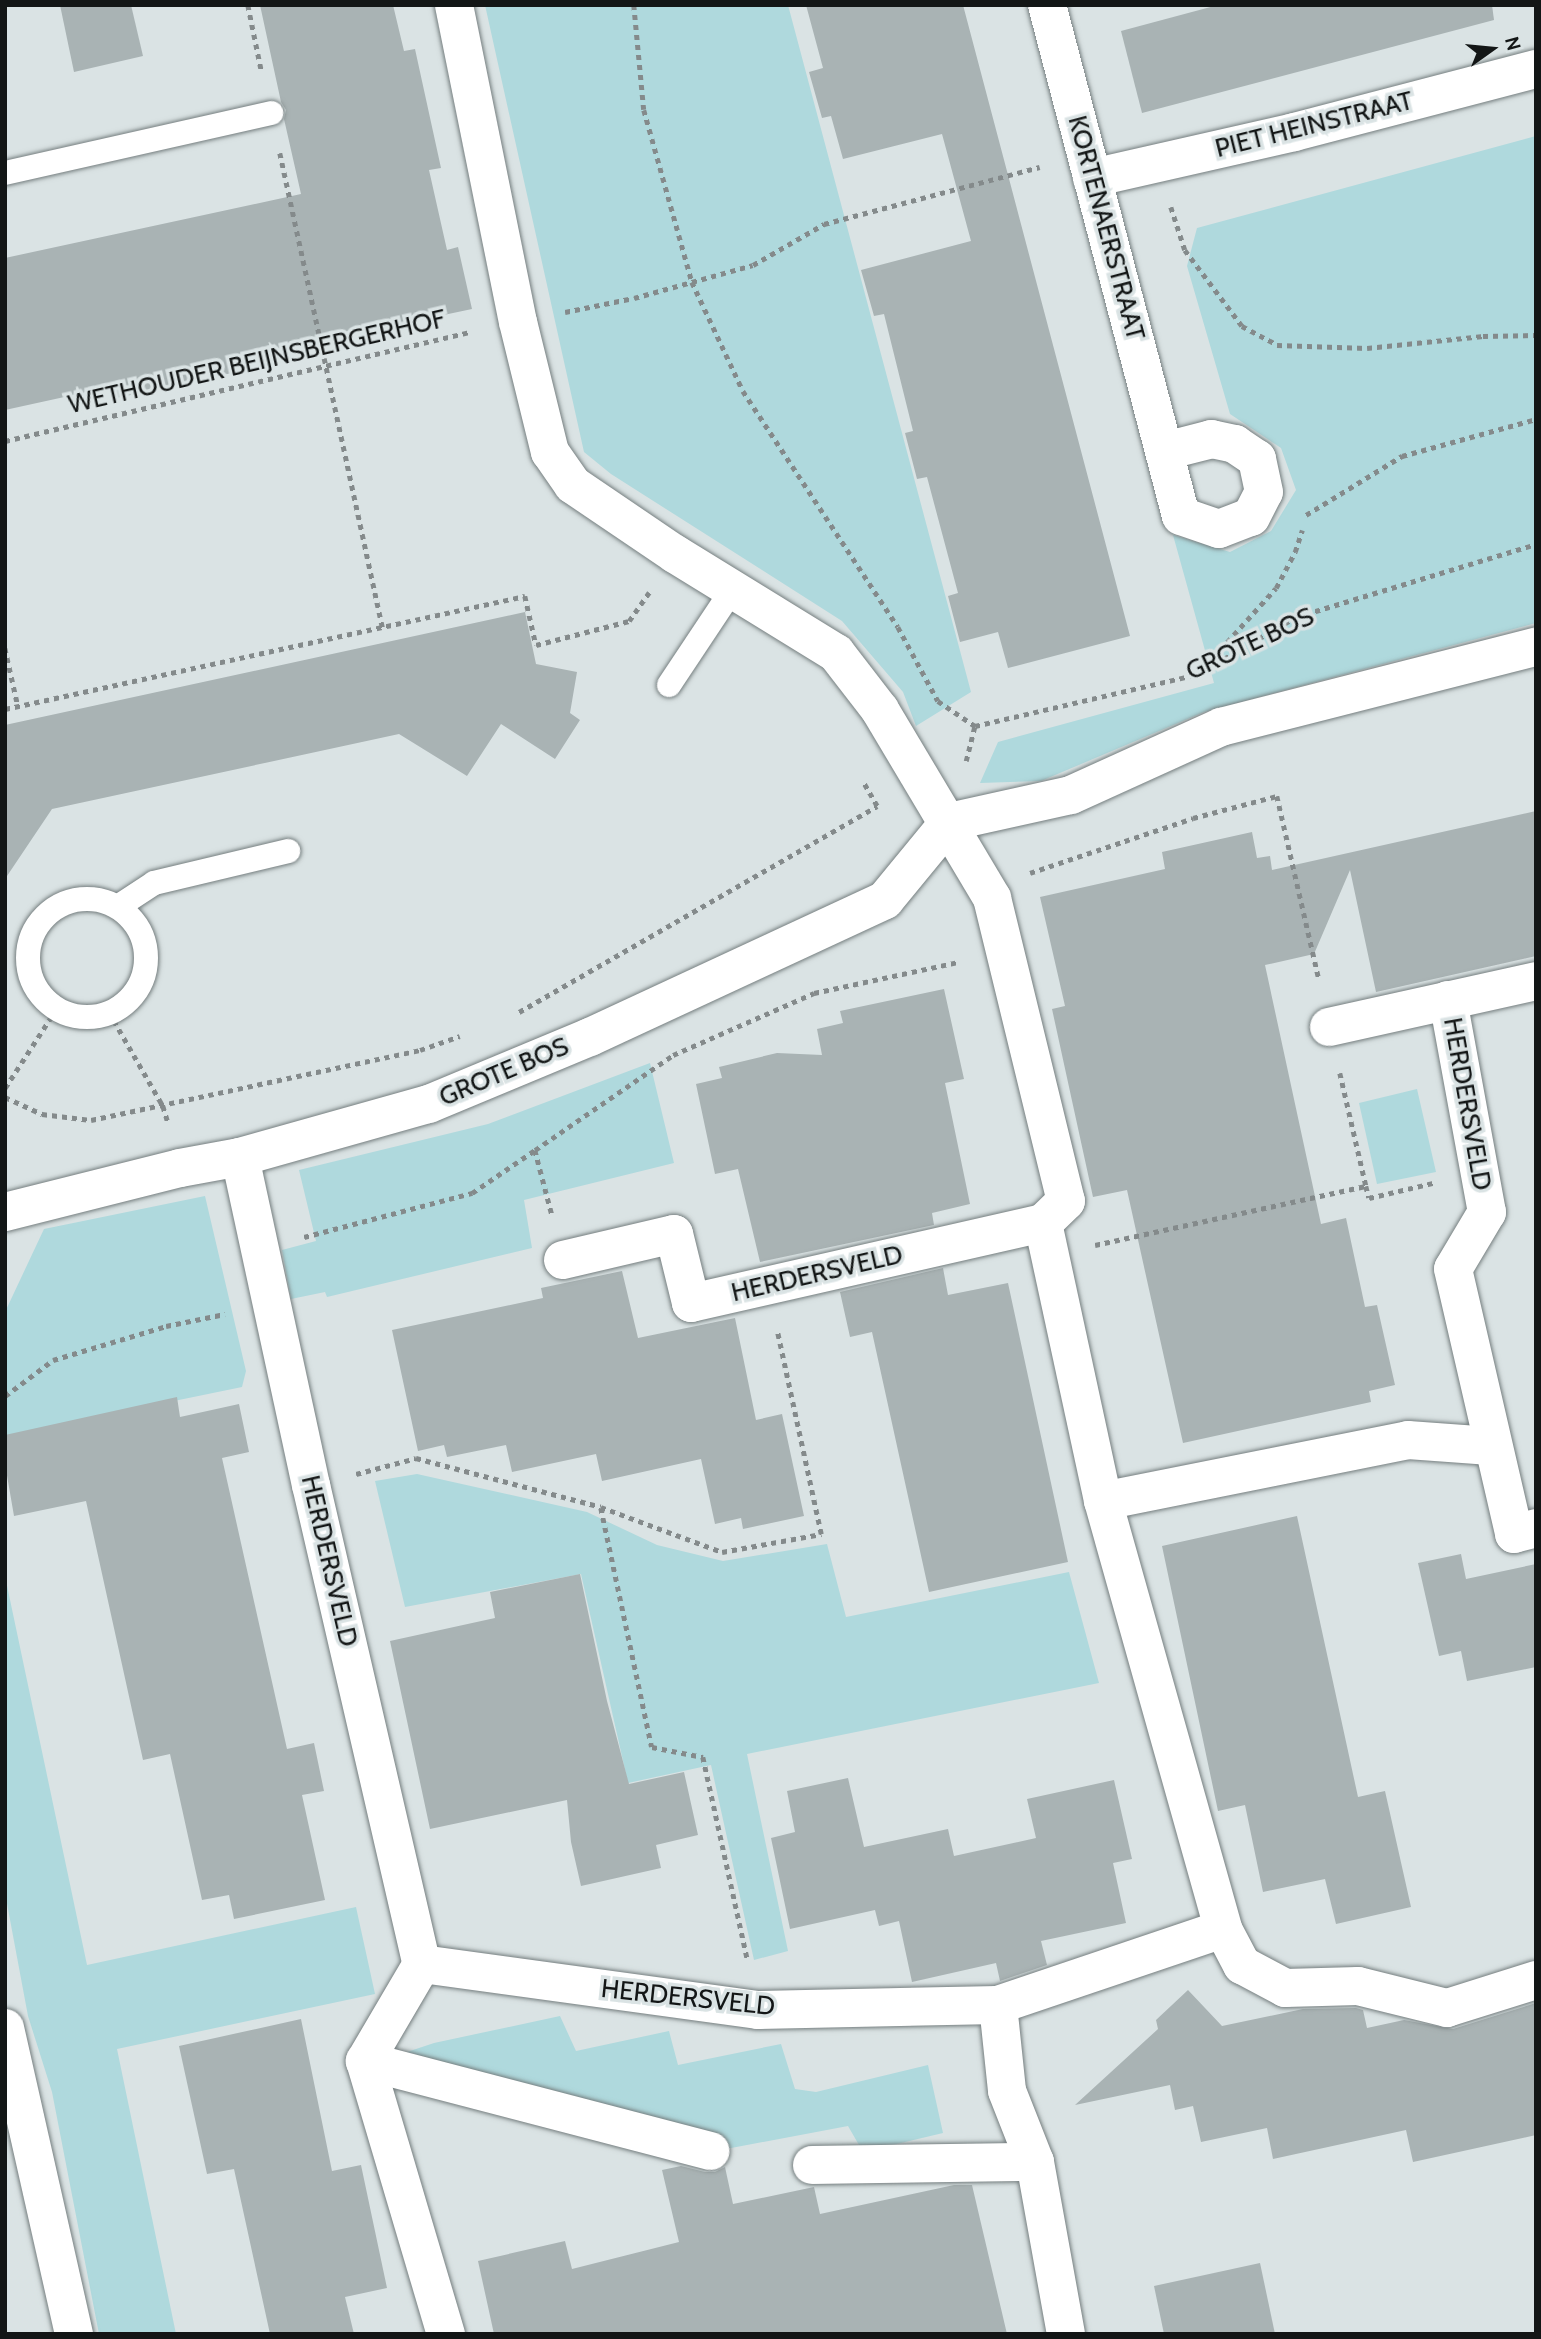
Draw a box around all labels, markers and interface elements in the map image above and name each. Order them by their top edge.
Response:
north arrow [1457,14,1527,84]
text: N [1500,34,1526,53]
street label: PIET HEINSTRAAT [1212,85,1416,165]
street label: KORTENAERSTRAAT [1061,112,1151,344]
street label: WETHOUDER BEIJNSBERGERHOF [65,303,449,421]
street label: GROTE BOS [1181,601,1319,687]
street label: HERDERSVELD [1436,1015,1498,1193]
street label: GROTE BOS [435,1031,573,1113]
street label: HERDERSVELD [728,1239,906,1309]
street label: HERDERSVELD [294,1472,364,1650]
street label: HERDERSVELD [599,1973,777,2023]

